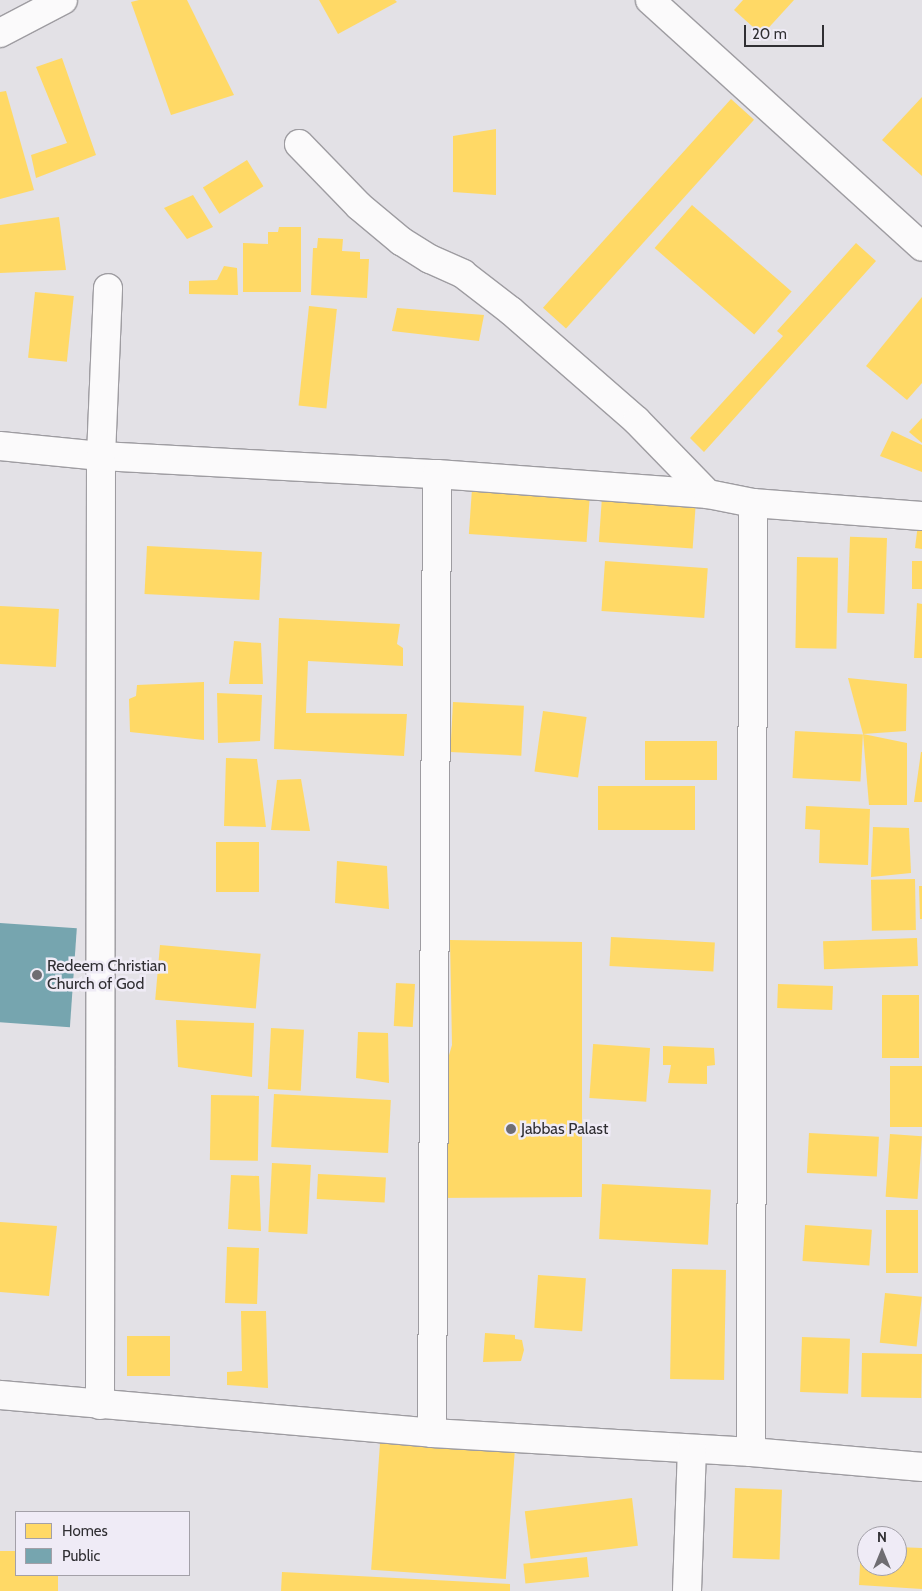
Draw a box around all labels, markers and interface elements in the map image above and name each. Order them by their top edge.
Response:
scale bar [747,15,827,47]
text: 20 m [752,25,787,43]
place label: Redeem Christian Church of God [47,956,166,994]
marker: Redeem Christian Church of God [31,969,43,981]
place label: Jabbas Palast [521,1119,608,1139]
marker: Jabbas Palast [505,1123,517,1135]
legend [15,1511,190,1576]
text: Homes [62,1522,108,1540]
north arrow [857,1526,907,1576]
text: N [877,1528,887,1546]
text: Public [62,1547,100,1565]

